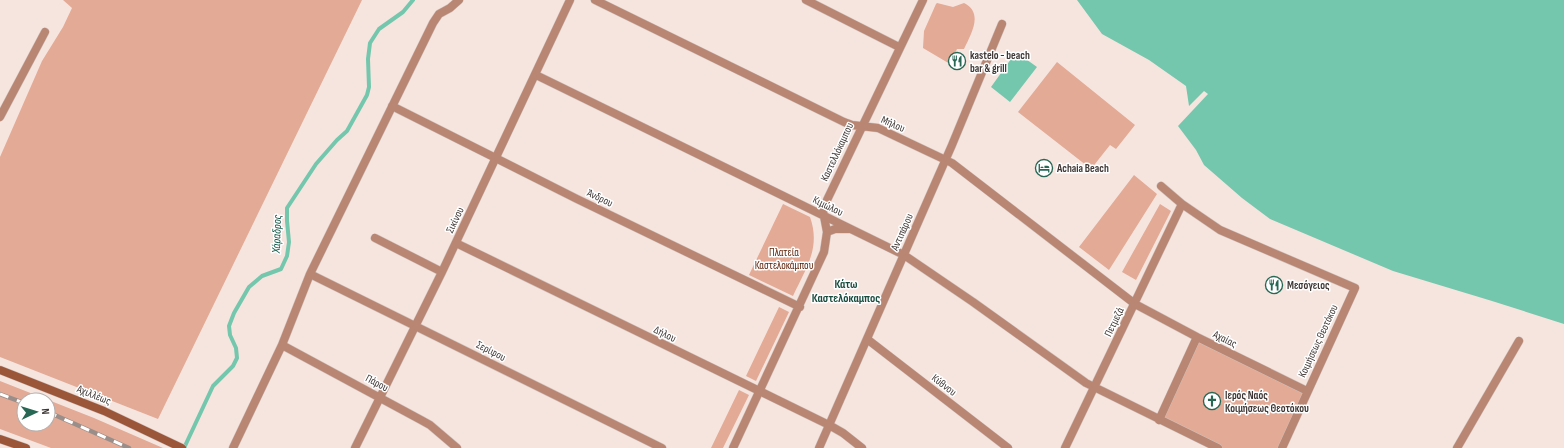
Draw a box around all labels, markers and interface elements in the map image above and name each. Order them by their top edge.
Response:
place label: kastelo - beach bar & grill [970,49,1030,75]
restaurant icon: kastelo - beach bar & grill [947,51,967,71]
street label: Μήλου [879,113,907,135]
street label: Καστελλόκαμπου [818,120,856,183]
hotel icon: Achaia Beach [1034,158,1054,178]
place label: Achaia Beach [1056,162,1109,175]
street label: Άνδρου [585,186,615,210]
street label: Κιμώλου [811,193,846,219]
street label: Σικίνου [443,205,467,235]
street label: Αντιπάρου [888,211,916,253]
water label: Χάραδρος [269,214,285,255]
park label: Πλατεία Καστελοκάμπου [755,246,814,272]
restaurant icon: Μεσόγειος [1264,275,1284,295]
district label: Κάτω Καστελόκαμπος [812,277,880,306]
place label: Μεσόγειος [1287,279,1330,292]
street label: Κοιμήσεως Θεοτόκου [1295,302,1341,380]
street label: Πετμεζά [1101,305,1127,339]
street label: Δήλου [652,323,679,345]
street label: Αχαίας [1210,327,1239,350]
street label: Σερίφου [474,338,508,364]
street label: Κύθνου [929,371,959,399]
street label: Πάρου [363,372,391,395]
street label: Αχιλλέως [74,382,113,408]
place label: Ιερός Ναός Κοιμήσεως Θεοτόκου [1225,389,1309,415]
church icon: Ιερός Ναός Κοιμήσεως Θεοτόκου [1202,391,1222,411]
north arrow [16,392,56,432]
text: N [39,408,52,415]

